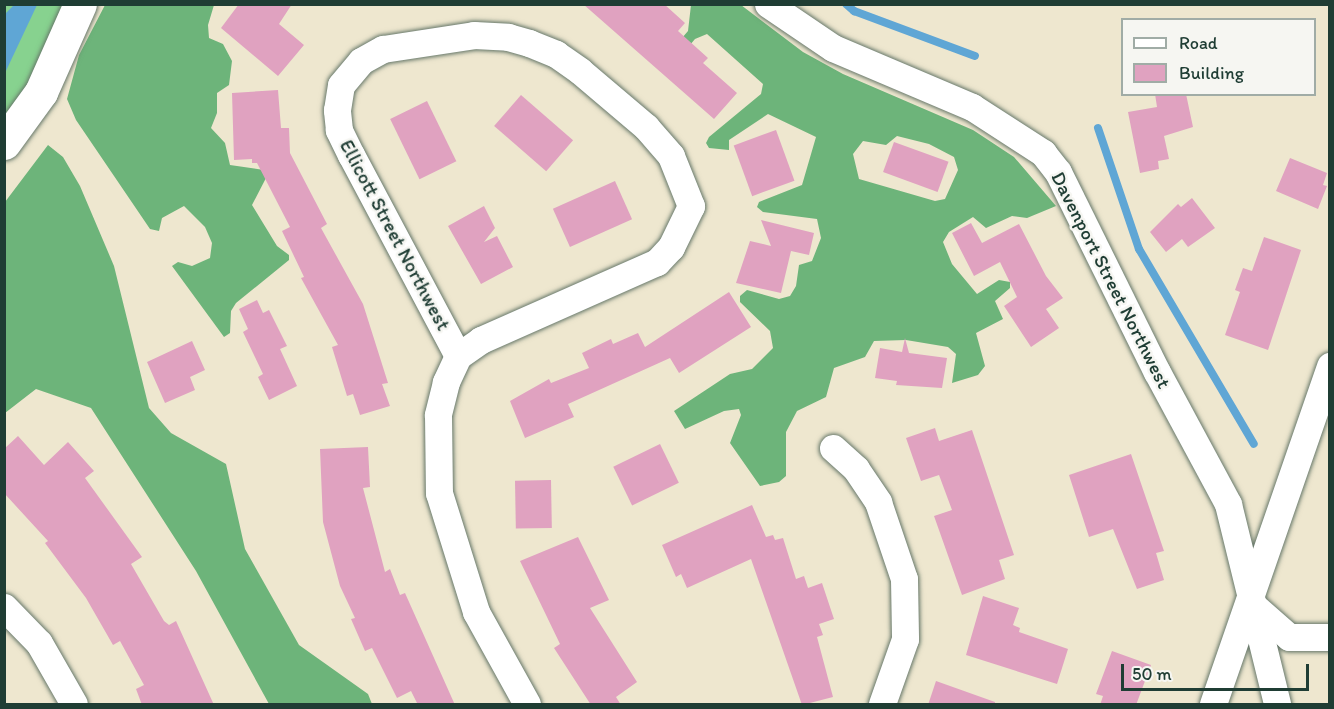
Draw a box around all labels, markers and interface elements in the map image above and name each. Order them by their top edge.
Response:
legend [1121,18,1316,96]
text: Road [1179,32,1218,54]
text: Building [1179,62,1244,84]
street label: Ellicott Street Northwest [335,136,455,334]
street label: Davenport Street Northwest [1046,167,1176,393]
scale bar [1124,652,1312,690]
text: 50 m [1132,663,1172,685]

